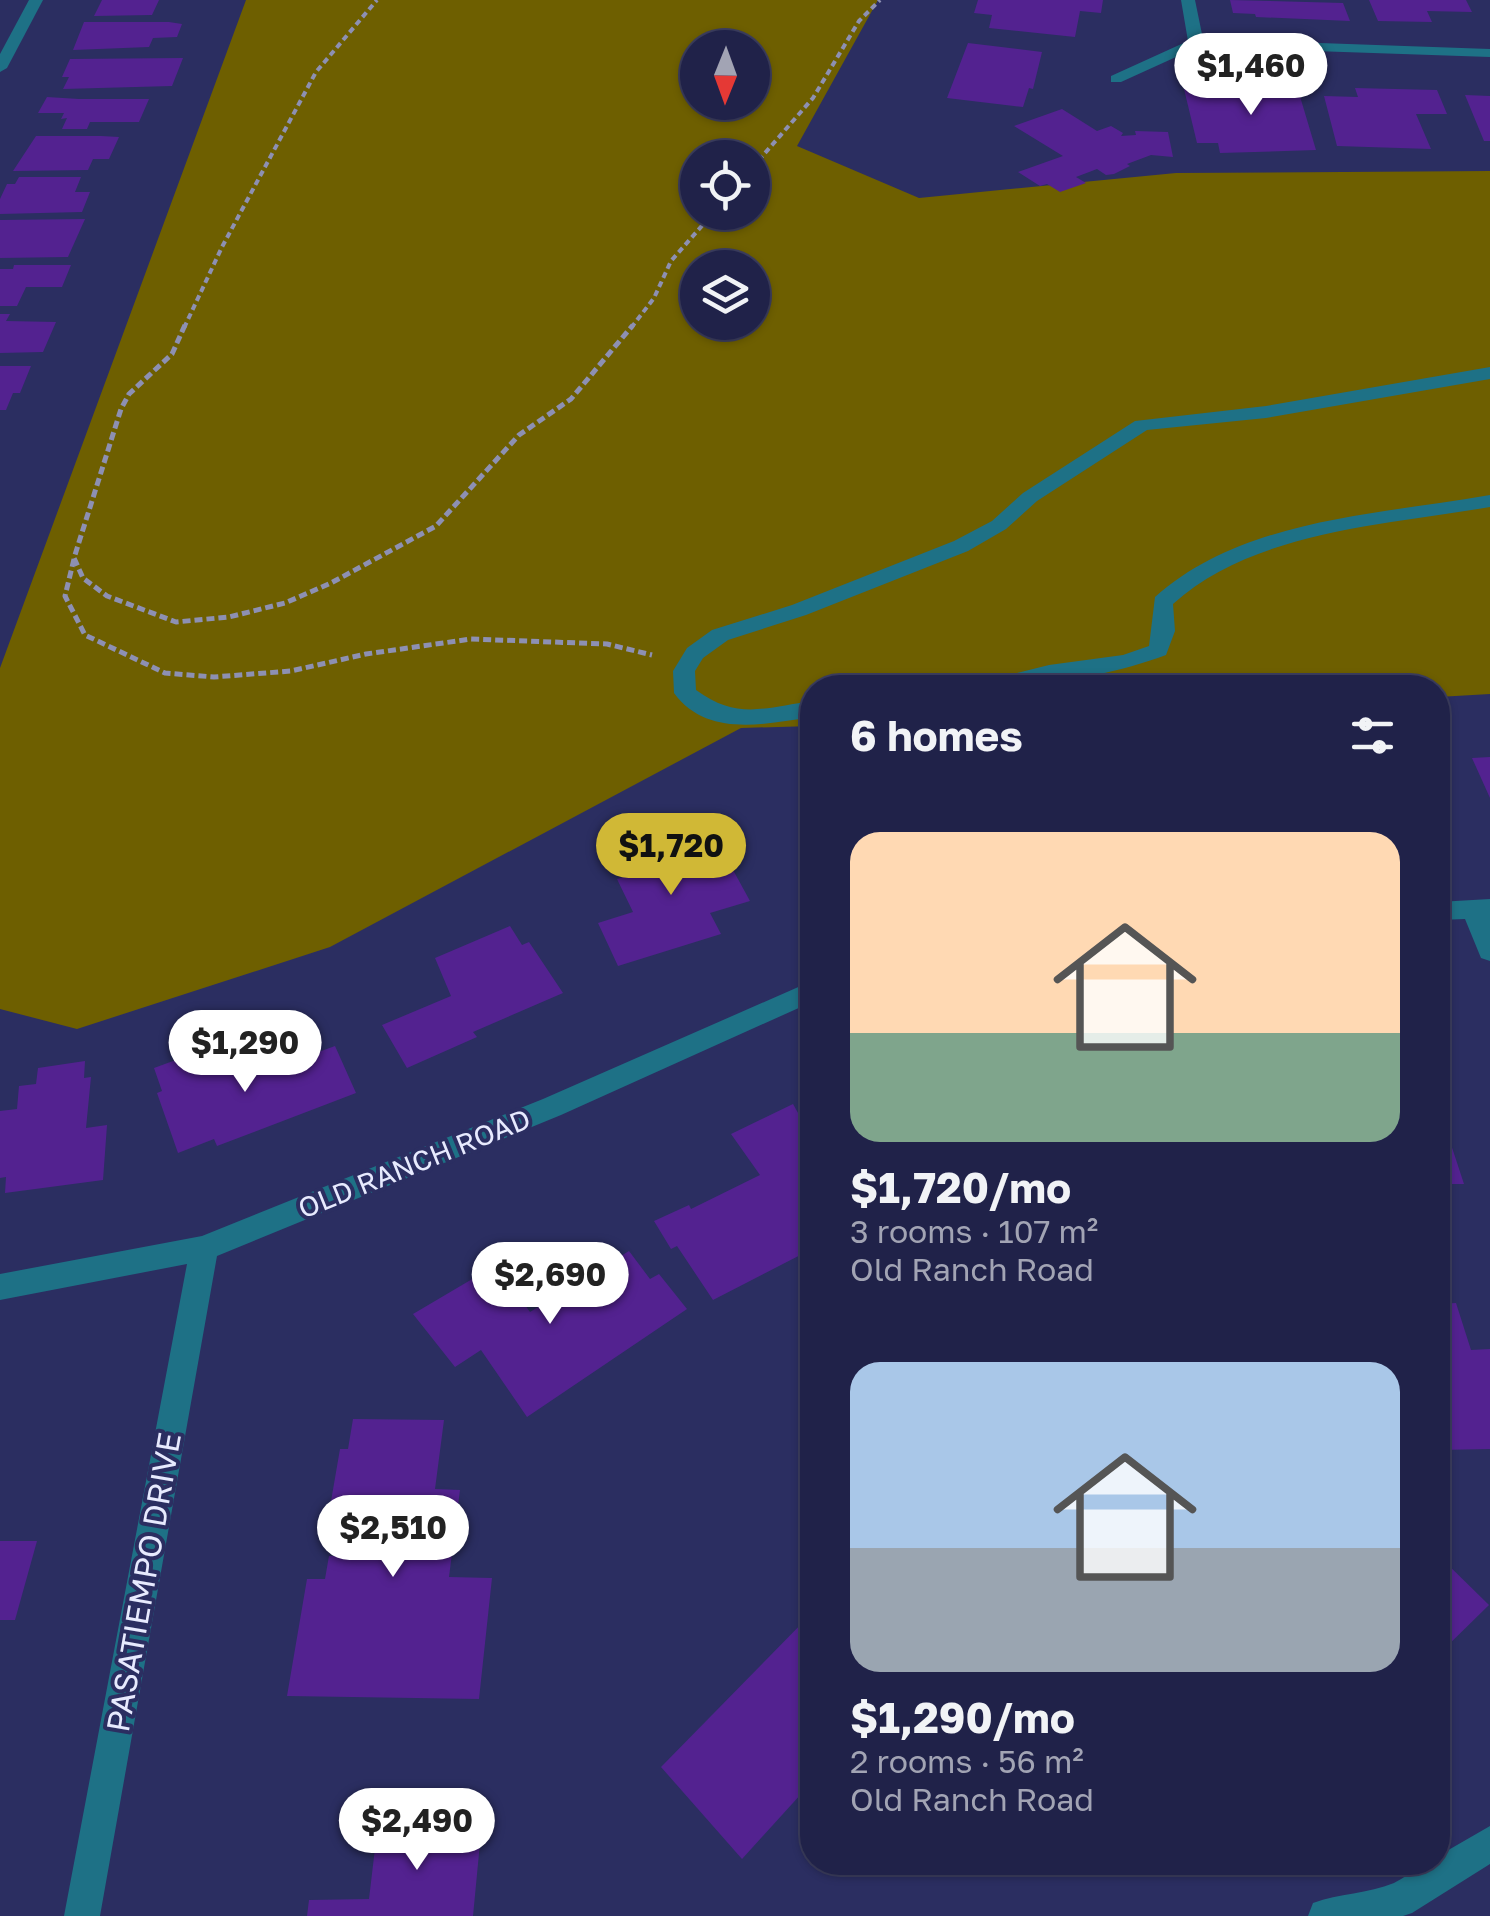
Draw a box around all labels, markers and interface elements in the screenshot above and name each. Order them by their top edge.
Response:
north arrow [680,30,770,120]
map controls [680,30,770,340]
pin: $1,460 [1170,33,1332,118]
text: $1,460 [1196,46,1306,84]
button: locate [680,140,770,230]
button: layers [680,250,770,340]
icon: filters [1345,708,1400,763]
text: 6 homes [850,710,1023,760]
pin: $1,720 [590,813,752,898]
text: $1,720 [618,826,724,864]
icon: home [1035,897,1215,1077]
pin: $1,290 [164,1010,326,1095]
text: $1,290 [191,1023,299,1061]
street label: OLD RANCH ROAD [293,1101,535,1225]
text: $1,720/mo [850,1162,1071,1212]
text: 3 rooms · 107 m² [850,1212,1098,1250]
pin: $2,690 [469,1242,631,1327]
text: Old Ranch Road [850,1250,1094,1288]
text: $2,690 [494,1255,606,1293]
icon: home [1035,1427,1215,1607]
street label: PASATIEMPO DRIVE [98,1429,188,1735]
pin: $2,510 [312,1495,474,1580]
text: $2,510 [339,1508,447,1546]
text: $1,290/mo [850,1692,1075,1742]
text: 2 rooms · 56 m² [850,1742,1084,1780]
text: Old Ranch Road [850,1780,1094,1818]
pin: $2,490 [336,1788,498,1873]
text: $2,490 [361,1801,473,1839]

